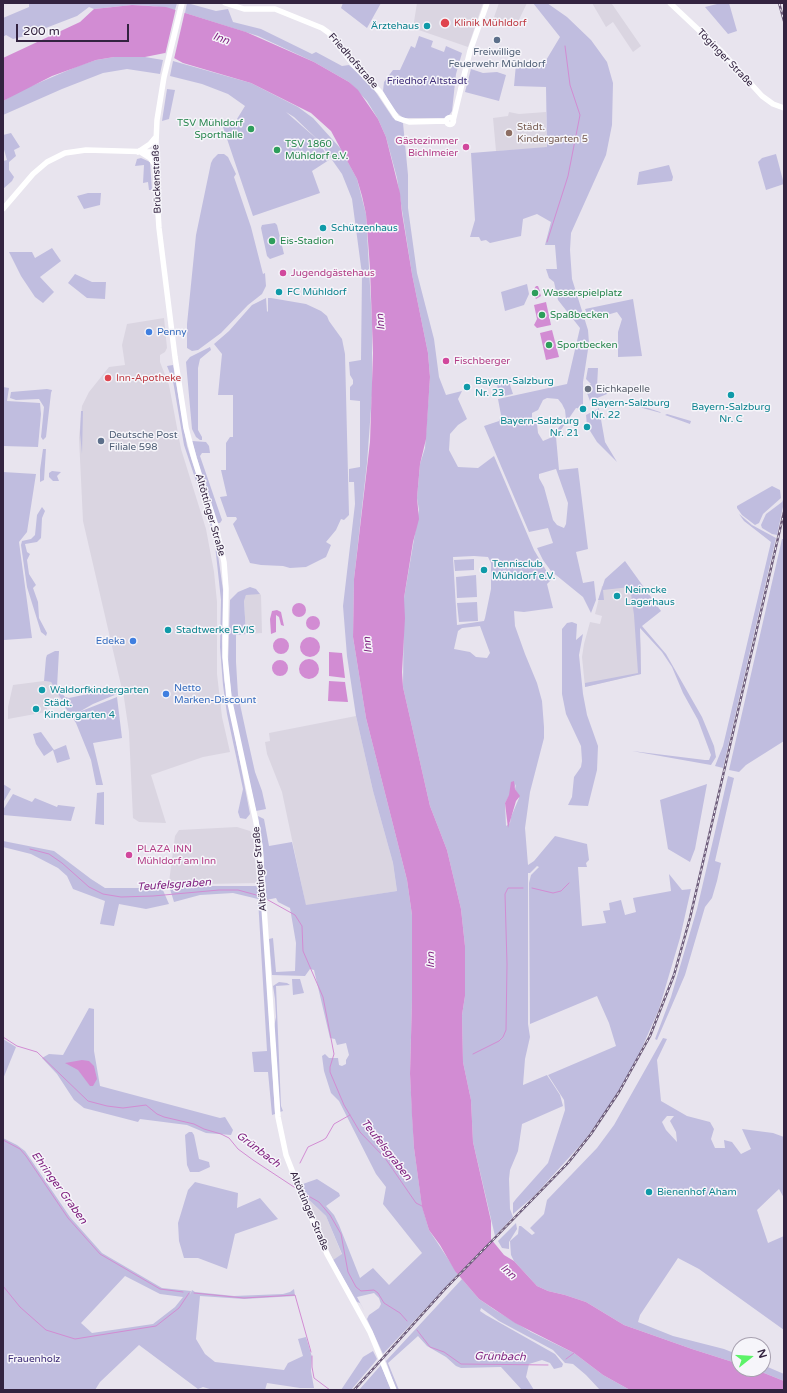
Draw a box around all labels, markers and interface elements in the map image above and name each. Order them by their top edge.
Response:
scale bar [18,16,131,42]
marker: Klinik Mühldorf [439,17,451,29]
place label: Klinik Mühldorf [454,17,527,29]
place label: Ärztehaus [371,20,419,32]
marker: Ärztehaus [422,21,432,31]
text: 200 m [23,24,60,38]
street label: Töginger Straße [694,27,756,89]
water label: Inn [211,30,231,48]
street label: Friedhofstraße [326,31,380,91]
marker: Freiwillige Feuerwehr Mühldorf [492,35,502,45]
place label: Freiwillige Feuerwehr Mühldorf [448,46,546,70]
park label: Friedhof Altstadt [387,75,467,87]
place label: TSV Mühldorf Sporthalle [177,117,243,140]
place label: Städt. Kindergarten 5 [517,121,588,144]
marker: TSV Mühldorf Sporthalle [246,124,256,134]
marker: Städt. Kindergarten 5 [504,128,514,138]
place label: Gästezimmer Bichlmeier [395,135,458,158]
place label: TSV 1860 Mühldorf e.V. [285,138,348,162]
marker: Gästezimmer Bichlmeier [461,142,471,152]
street label: Brückenstraße [150,144,164,214]
marker: TSV 1860 Mühldorf e.V. [272,145,282,155]
place label: Schützenhaus [331,222,398,234]
marker: Schützenhaus [318,223,328,233]
place label: Eis-Stadion [280,235,334,247]
marker: Eis-Stadion [267,236,277,246]
place label: Jugendgästehaus [291,267,375,279]
marker: Jugendgästehaus [278,268,288,278]
place label: FC Mühldorf [287,286,347,298]
marker: FC Mühldorf [274,287,284,297]
place label: Wasserspielplatz [543,287,622,299]
marker: Wasserspielplatz [530,288,540,298]
place label: Spaßbecken [550,309,608,321]
marker: Spaßbecken [537,310,547,320]
water label: Inn [374,313,388,331]
place label: Penny [157,326,187,338]
marker: Penny [144,327,154,337]
place label: Sportbecken [557,339,618,351]
marker: Sportbecken [544,340,554,350]
place label: Fischberger [454,355,510,367]
marker: Fischberger [441,356,451,366]
place label: Inn-Apotheke [116,372,181,384]
marker: Inn-Apotheke [103,373,113,383]
place label: Bayern-Salzburg Nr. 23 [475,375,554,398]
marker: Bayern-Salzburg Nr. 23 [462,382,472,392]
place label: Eichkapelle [596,383,650,395]
marker: Eichkapelle [583,384,593,394]
marker: Bayern-Salzburg Nr. C [726,390,736,400]
place label: Bayern-Salzburg Nr. 22 [591,397,670,420]
place label: Bayern-Salzburg Nr. C [692,401,770,424]
marker: Bayern-Salzburg Nr. 22 [578,404,588,414]
place label: Bayern-Salzburg Nr. 21 [500,415,579,438]
marker: Bayern-Salzburg Nr. 21 [582,422,592,432]
place label: Deutsche Post Filiale 598 [109,429,178,452]
marker: Deutsche Post Filiale 598 [96,436,106,446]
street label: Altöttinger Straße [192,472,228,558]
place label: Tennisclub Mühldorf e.V. [492,558,555,582]
marker: Tennisclub Mühldorf e.V. [479,565,489,575]
place label: Neimcke Lagerhaus [625,584,675,608]
marker: Neimcke Lagerhaus [612,591,622,601]
place label: Stadtwerke EVIS [176,624,255,636]
marker: Stadtwerke EVIS [163,625,173,635]
place label: Edeka [96,635,125,647]
marker: Edeka [128,636,138,646]
water label: Inn [361,636,375,654]
place label: Netto Marken-Discount [174,682,256,706]
place label: Waldorfkindergarten [50,684,149,696]
marker: Waldorfkindergarten [37,685,47,695]
marker: Netto Marken-Discount [161,689,171,699]
place label: Städt. Kindergarten 4 [44,697,115,720]
marker: Städt. Kindergarten 4 [31,704,41,714]
street label: Altöttinger Straße [250,826,270,912]
place label: PLAZA INN Mühldorf am Inn [137,843,216,866]
marker: PLAZA INN Mühldorf am Inn [124,850,134,860]
water label: Teufelsgraben [137,876,211,894]
water label: Inn [424,952,438,968]
water label: Teufelsgraben [358,1117,414,1183]
water label: Grünbach [233,1129,283,1171]
water label: Ehringer Graben [28,1149,90,1227]
street label: Altöttinger Straße [287,1169,331,1253]
place label: Bienenhof Aham [657,1186,737,1198]
marker: Bienenhof Aham [644,1187,654,1197]
water label: Inn [497,1262,519,1282]
north arrow [731,1337,771,1377]
text: N [754,1348,770,1360]
water label: Grünbach [474,1350,526,1364]
park label: Frauenholz [8,1353,60,1365]

